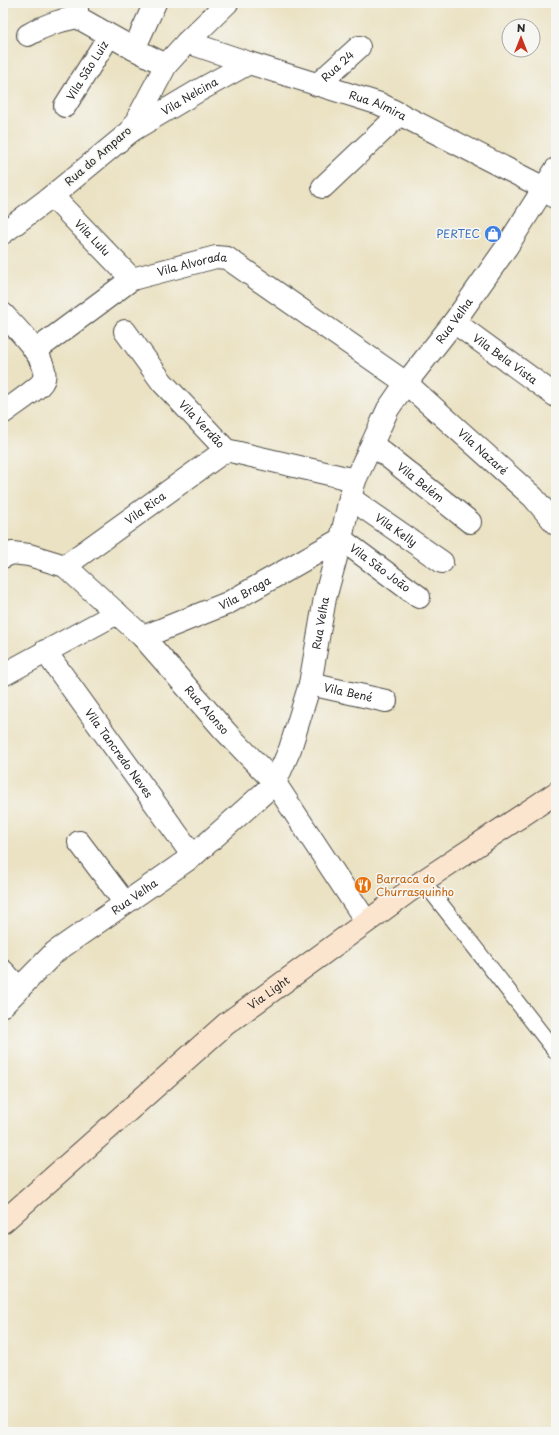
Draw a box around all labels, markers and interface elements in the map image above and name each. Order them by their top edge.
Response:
north arrow [501,18,541,58]
text: N [517,19,526,36]
street label: Vila São Luiz [62,37,112,103]
street label: Rua 24 [317,46,358,85]
street label: Vila Nelcina [158,73,221,119]
street label: Rua Almira [347,86,410,124]
street label: Rua do Amparo [61,122,135,189]
street label: Vila Lulu [71,215,114,259]
shop icon: PERTEC [483,224,503,244]
place label: PERTEC [436,225,480,242]
street label: Vila Alvorada [155,248,228,280]
street label: Rua Velha [431,294,476,347]
street label: Vila Bela Vista [469,329,541,388]
street label: Vila Verdão [175,396,229,452]
street label: Vila Nazaré [454,424,512,479]
street label: Vila Belém [394,458,448,506]
street label: Vila Rica [121,487,169,528]
street label: Vila Kelly [372,509,421,550]
street label: Vila São João [346,539,414,596]
street label: Vila Braga [216,572,274,614]
street label: Rua Velha [307,595,333,651]
street label: Vila Bené [322,678,374,706]
street label: Rua Alonso [181,681,233,738]
street label: Vila Tancredo Neves [81,705,157,801]
place label: Barraca do Churrasquinho [376,870,454,900]
street label: Rua Velha [108,874,161,918]
restaurant icon: Barraca do Churrasquinho [353,875,373,895]
street label: Via Light [244,971,293,1014]

